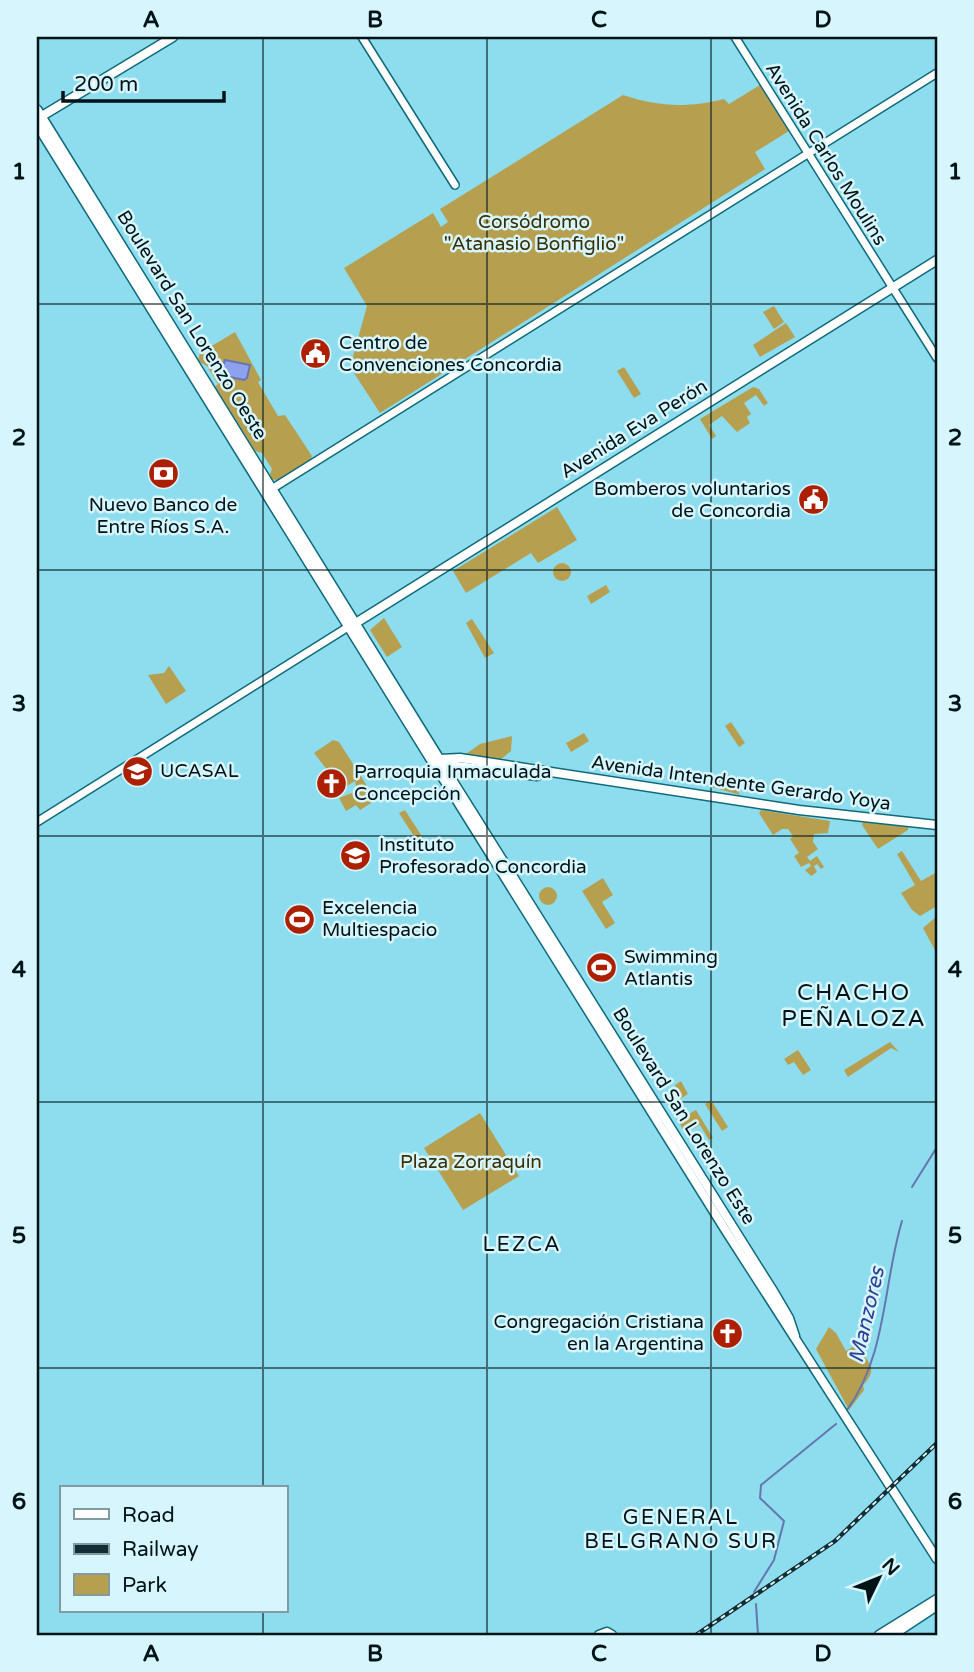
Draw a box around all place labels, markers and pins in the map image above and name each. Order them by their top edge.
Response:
place label: Centro de Convenciones Concordia [339,332,562,376]
public building icon: Centro de Convenciones Concordia [299,337,333,371]
bank icon: Nuevo Banco de Entre Ríos S.A. [146,457,180,491]
place label: Bomberos voluntarios de Concordia [594,478,791,522]
public building icon: Bomberos voluntarios de Concordia [797,483,831,517]
place label: Nuevo Banco de Entre Ríos S.A. [89,494,237,538]
school or university icon: UCASAL [120,754,154,788]
place label: UCASAL [160,760,239,782]
place label: Parroquia Inmaculada Concepción [354,761,551,805]
church icon: Parroquia Inmaculada Concepción [314,766,348,800]
place label: Instituto Profesorado Concordia [379,834,587,878]
school or university icon: Instituto Profesorado Concordia [339,839,373,873]
place label: Excelencia Multiespacio [322,897,437,941]
sports icon: Excelencia Multiespacio [282,902,316,936]
place label: Swimming Atlantis [624,946,718,990]
sports icon: Swimming Atlantis [584,951,618,985]
place label: Congregación Cristiana en la Argentina [494,1311,704,1355]
church icon: Congregación Cristiana en la Argentina [710,1316,744,1350]

